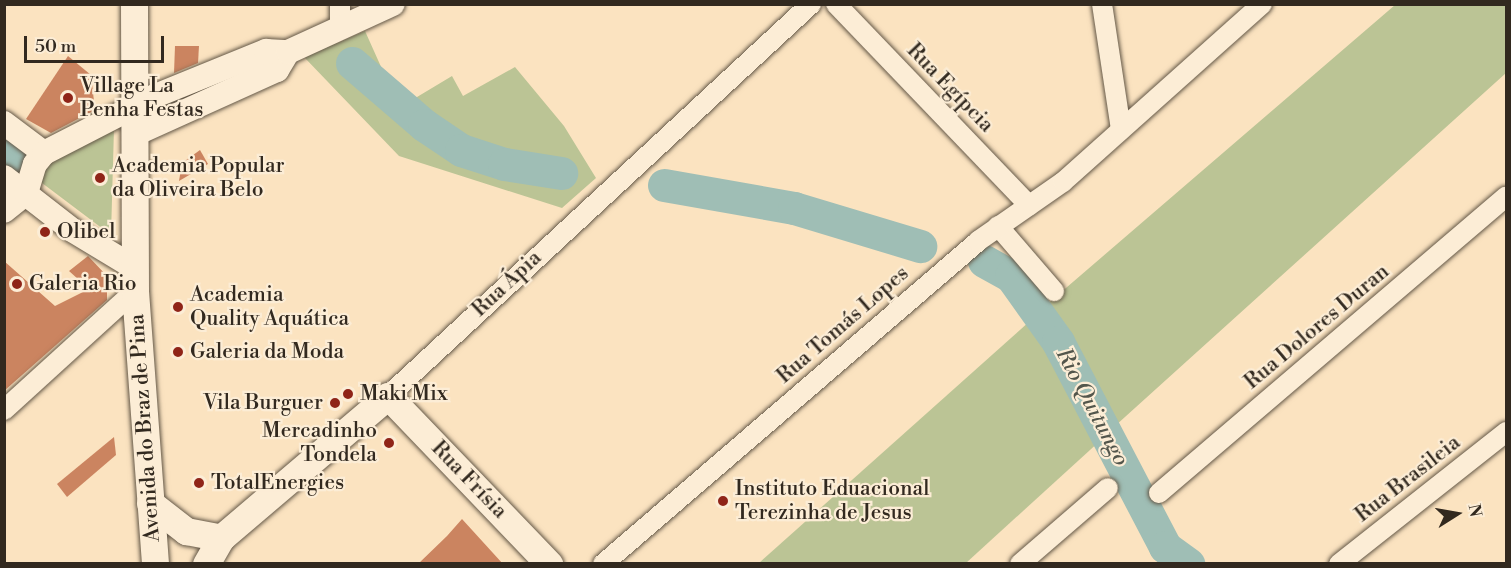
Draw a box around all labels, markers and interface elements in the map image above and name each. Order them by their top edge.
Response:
scale bar [27,24,166,62]
text: 50 m [35,35,76,58]
street label: Rua Egípcia [901,38,999,138]
place label: Village La Penha Festas [80,73,204,123]
marker: Village La Penha Festas [61,91,75,105]
place label: Academia Popular da Oliveira Belo [112,153,285,203]
marker: Academia Popular da Oliveira Belo [93,171,107,185]
place label: Olibel [57,219,115,245]
marker: Olibel [38,225,52,239]
street label: Rua Ápia [467,246,547,322]
street label: Rua Dolores Duran [1240,259,1394,395]
street label: Rua Tomás Lopes [772,261,914,389]
place label: Galeria Rio [29,271,137,297]
marker: Galeria Rio [10,277,24,291]
place label: Academia Quality Aquática [190,282,349,332]
marker: Academia Quality Aquática [171,300,185,314]
street label: Avenida do Braz de Pina [124,313,166,543]
place label: Galeria da Moda [190,339,344,365]
water label: Rio Quitungo [1050,344,1134,470]
marker: Galeria da Moda [171,345,185,359]
place label: Maki Mix [360,381,448,407]
marker: Maki Mix [341,387,355,401]
place label: Vila Burguer [203,390,323,416]
marker: Vila Burguer [328,396,342,410]
place label: Mercadinho Tondela [262,418,377,468]
street label: Rua Brasileia [1350,430,1466,528]
marker: Mercadinho Tondela [382,436,396,450]
street label: Rua Frísia [426,436,512,524]
place label: TotalEnergies [211,470,344,496]
marker: TotalEnergies [192,476,206,490]
place label: Instituto Eduacional Terezinha de Jesus [735,476,929,526]
north arrow [1427,484,1487,544]
marker: Instituto Eduacional Terezinha de Jesus [716,494,730,508]
text: N [1464,502,1486,519]

